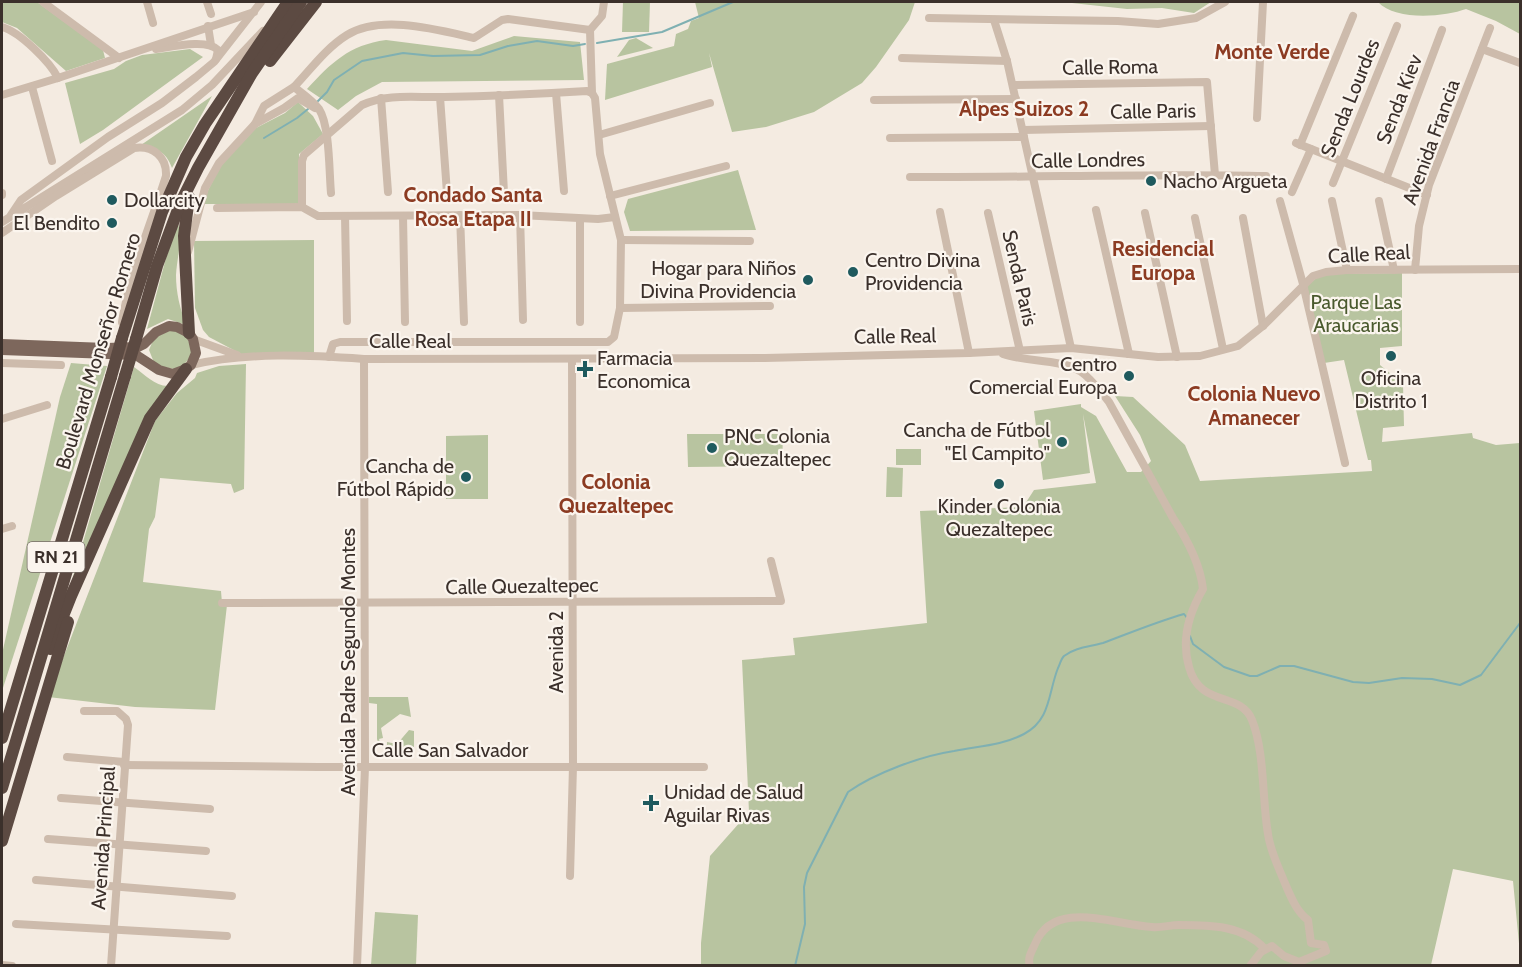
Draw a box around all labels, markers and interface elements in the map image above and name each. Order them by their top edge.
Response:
street label: Senda Lourdes [1315,35,1385,161]
district label: Monte Verde [1214,39,1330,64]
street label: Senda Kiev [1371,51,1427,147]
street label: Calle Roma [1062,54,1159,80]
street label: Avenida Francia [1397,76,1465,208]
district label: Alpes Suizos 2 [959,96,1089,121]
street label: Calle Paris [1110,98,1196,124]
street label: Calle Londres [1031,147,1145,173]
place label: Nacho Argueta [1163,169,1288,193]
marker: Nacho Argueta [1144,174,1158,188]
district label: Condado Santa Rosa Etapa II [403,182,543,231]
place label: Dollarcity [124,188,205,212]
marker: Dollarcity [105,193,119,207]
place label: El Bendito [13,211,100,235]
marker: El Bendito [105,216,119,230]
street label: Senda Paris [997,228,1043,328]
street label: Boulevard Monseñor Romero [51,230,145,472]
district label: Residencial Europa [1112,236,1215,285]
street label: Calle Real [1327,240,1411,268]
place label: Centro Divina Providencia [865,248,980,295]
place label: Hogar para Niños Divina Providencia [640,256,796,303]
marker: Centro Divina Providencia [846,265,860,279]
marker: Hogar para Niños Divina Providencia [801,273,815,287]
park label: Parque Las Araucarias [1310,290,1402,337]
street label: Calle Real [854,323,937,349]
street label: Calle Real [369,329,451,353]
place label: Farmacia Economica [597,346,691,393]
marker: Oficina Distrito 1 [1384,349,1398,363]
place label: Centro Comercial Europa [969,352,1117,399]
marker: Farmacia Economica [578,362,592,376]
place label: Oficina Distrito 1 [1355,366,1427,413]
marker: Centro Comercial Europa [1122,369,1136,383]
district label: Colonia Nuevo Amanecer [1188,381,1320,430]
place label: Cancha de Fútbol "El Campito" [903,418,1050,465]
place label: PNC Colonia Quezaltepec [724,424,831,471]
marker: Cancha de Fútbol "El Campito" [1055,435,1069,449]
marker: PNC Colonia Quezaltepec [705,441,719,455]
place label: Cancha de Fútbol Rápido [337,454,454,501]
district label: Colonia Quezaltepec [559,469,674,518]
marker: Cancha de Fútbol Rápido [459,470,473,484]
marker: Kinder Colonia Quezaltepec [992,477,1006,491]
place label: Kinder Colonia Quezaltepec [937,494,1061,541]
street label: Avenida Padre Segundo Montes [336,528,360,796]
road number: RN 21 [28,542,84,572]
street label: Calle Quezaltepec [445,573,599,599]
street label: Avenida 2 [544,611,568,693]
street label: Calle San Salvador [372,738,529,762]
street label: Avenida Principal [86,765,120,911]
place label: Unidad de Salud Aguilar Rivas [664,780,803,827]
marker: Unidad de Salud Aguilar Rivas [642,794,660,812]

